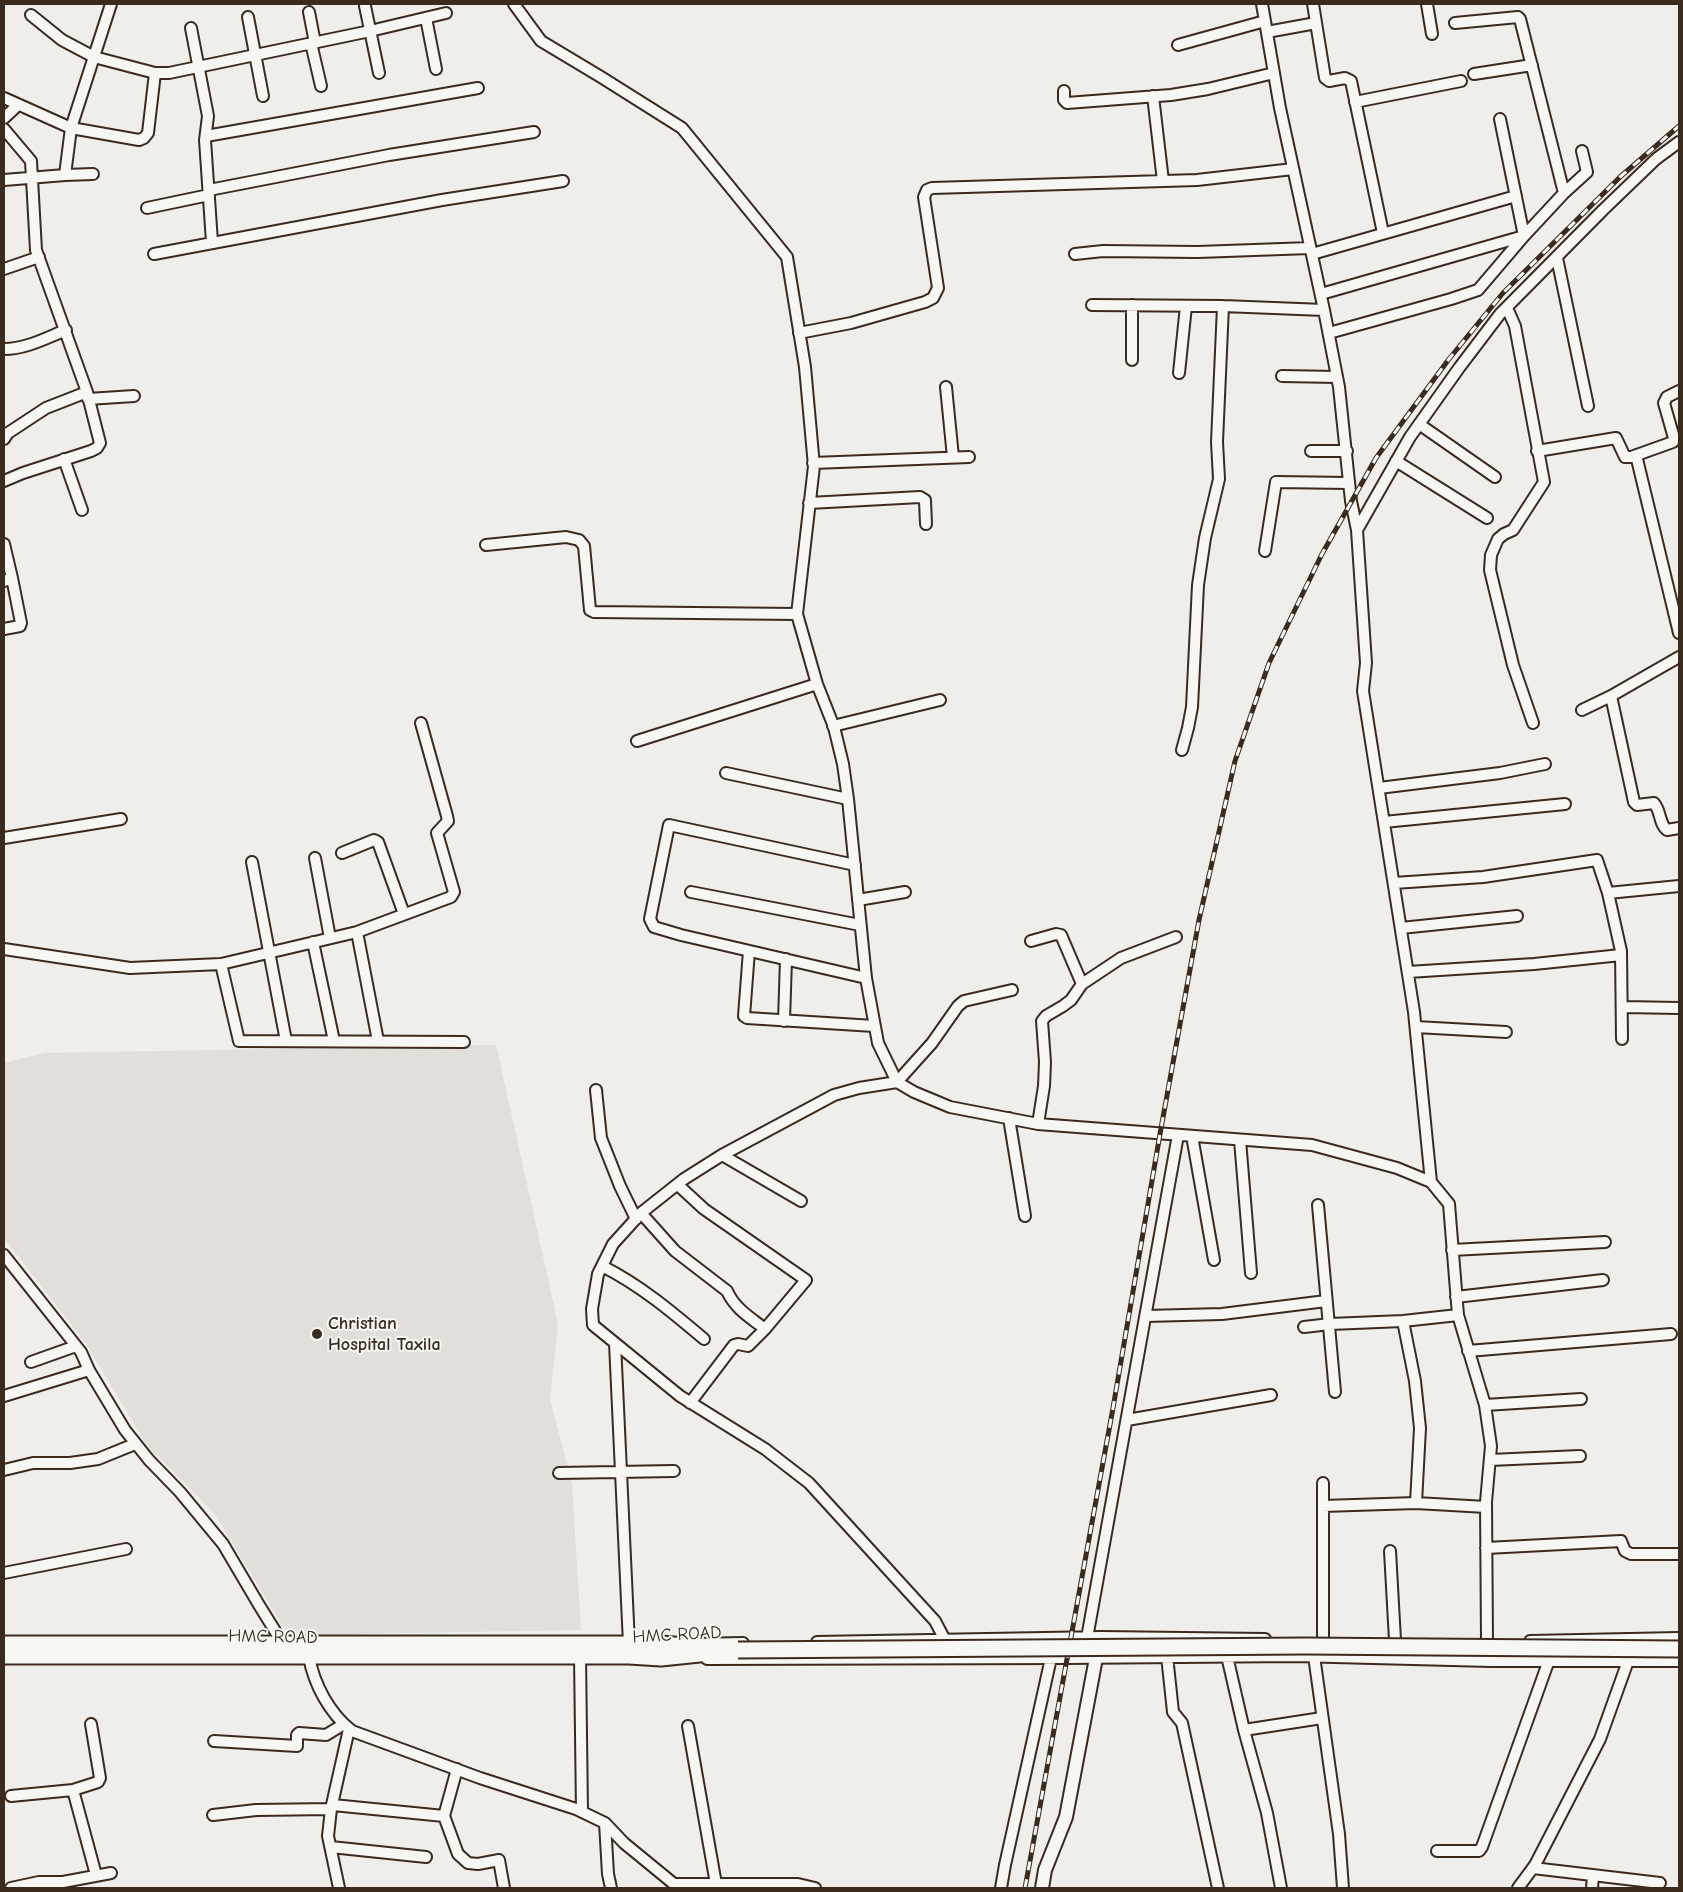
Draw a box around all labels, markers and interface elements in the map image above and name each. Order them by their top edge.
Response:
place label: Christian Hospital Taxila [328,1313,441,1356]
marker: Christian Hospital Taxila [310,1327,324,1341]
street label: HMC ROAD [632,1622,722,1648]
street label: HMC ROAD [228,1625,318,1649]

